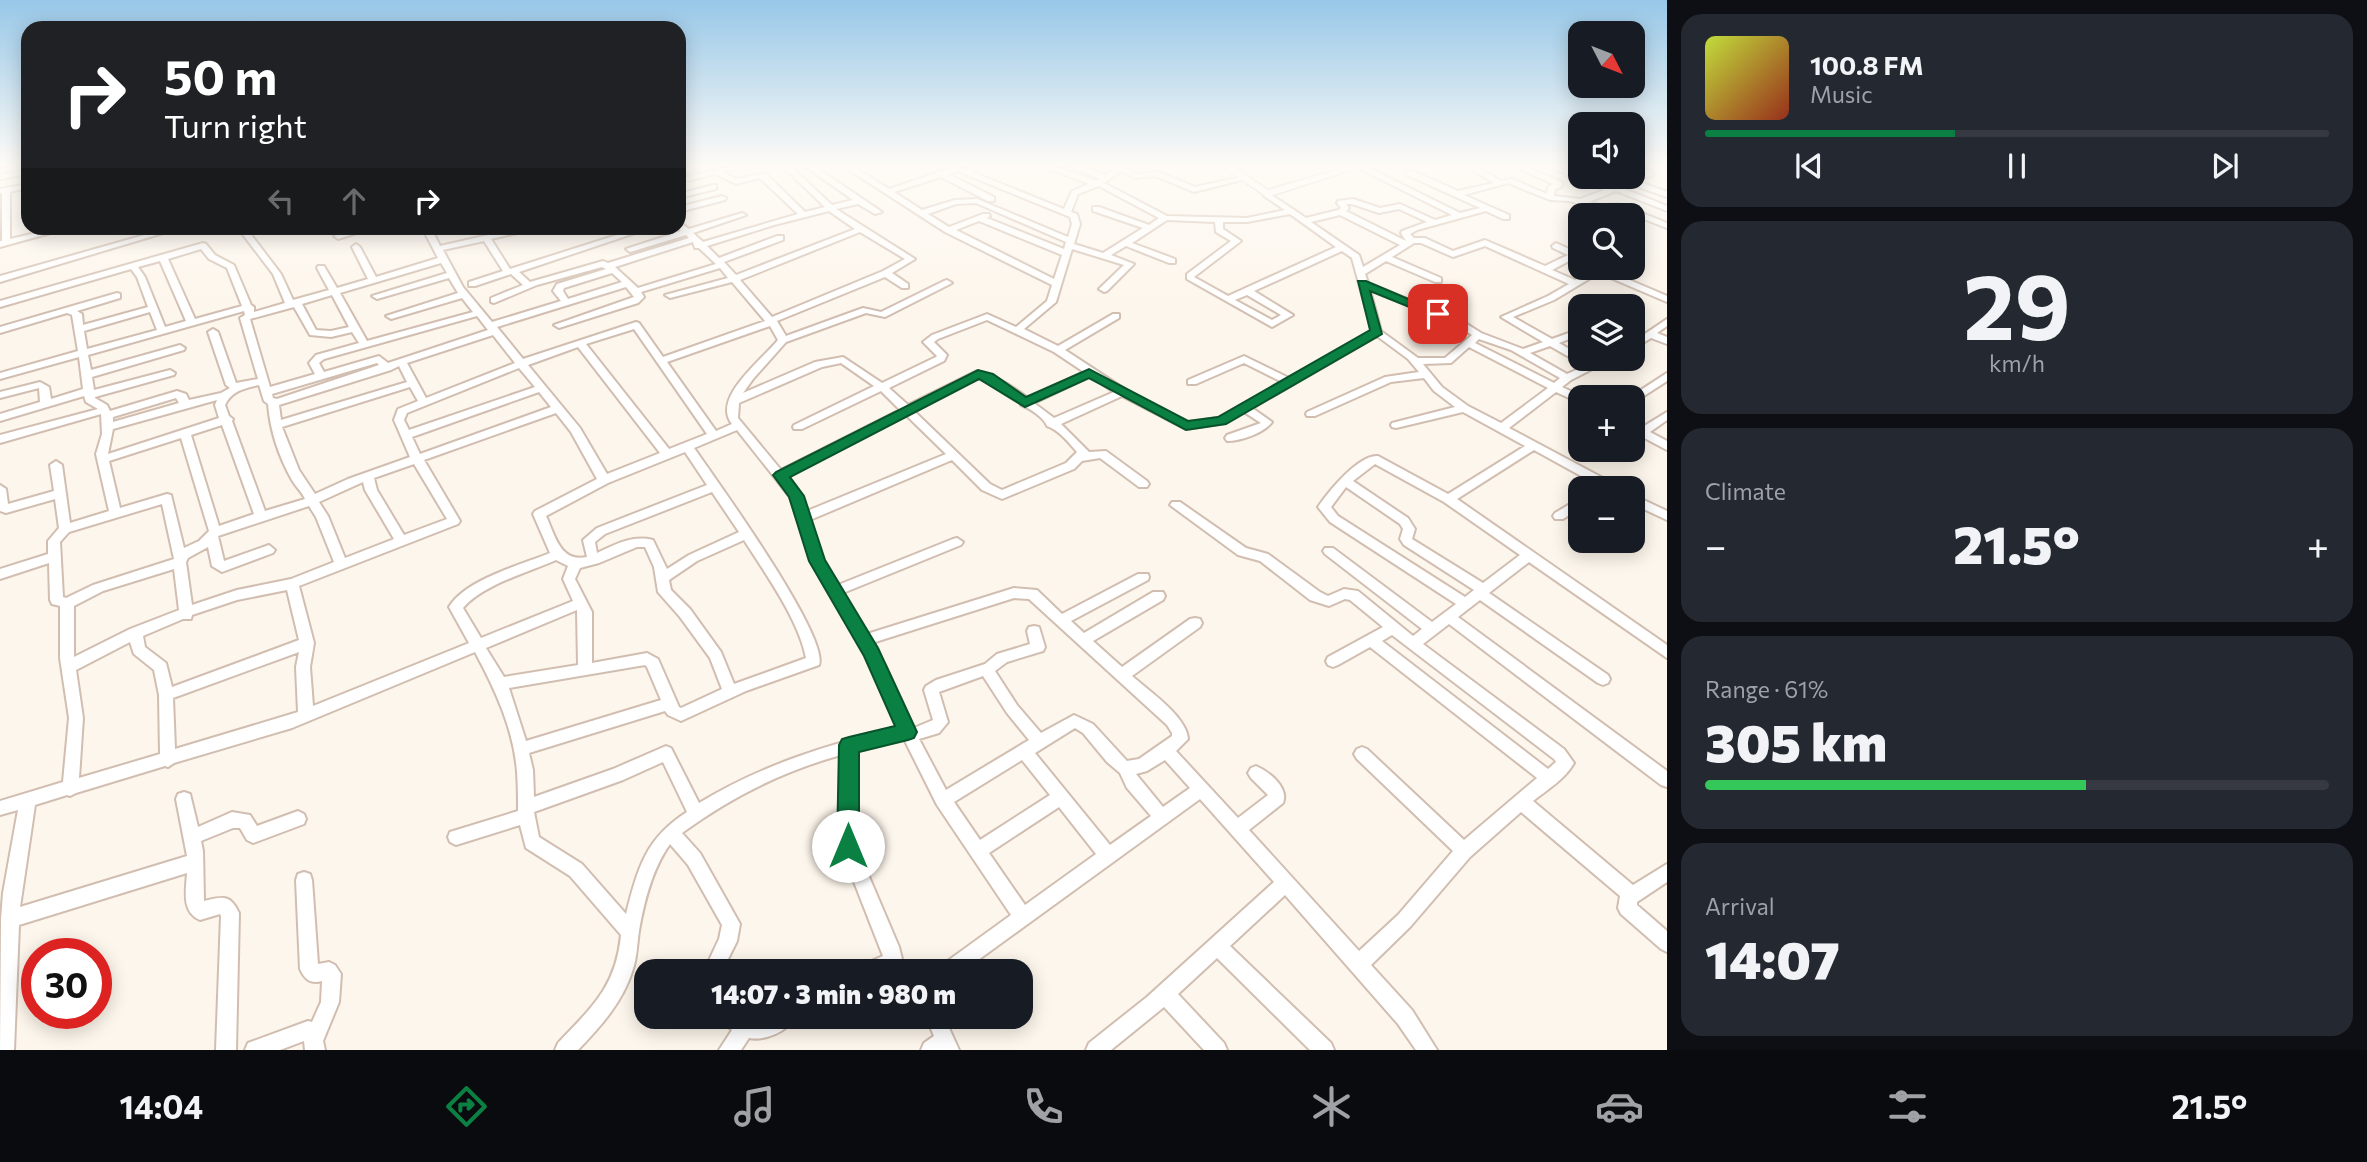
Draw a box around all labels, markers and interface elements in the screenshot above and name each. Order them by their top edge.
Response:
north arrow [1568,21,1645,98]
map controls [1568,21,1645,553]
text: 50 m [164,45,277,105]
icon: right [49,49,140,140]
text: 100.8 FM [1810,49,1924,80]
text: Music [1810,80,1873,108]
text: Turn right [164,105,307,145]
button: sound [1568,112,1645,189]
icon: previous [1790,147,1828,185]
icon: pause [1998,147,2036,185]
icon: next [2206,147,2244,185]
icon: left [262,182,300,220]
icon: ahead [335,182,373,220]
icon: right [408,182,446,220]
button: search [1568,203,1645,280]
text: 29 [1963,247,2071,359]
pin [1408,284,1468,344]
button: layers [1568,294,1645,371]
icon: arrive [1419,295,1457,333]
text: km/h [1989,349,2045,377]
button: + [1568,385,1645,462]
button: − [1568,476,1645,553]
text: Climate [1705,477,1786,505]
text: 21.5° [1953,511,2080,575]
text: − [1705,521,1727,568]
text: + [2307,521,2329,568]
text: Range · 61% [1705,675,1828,703]
text: 305 km [1705,709,1887,773]
position arrow [811,809,885,883]
text: Arrival [1705,892,1775,920]
text: 14:07 [1705,926,1840,990]
speed limit sign: 30 [21,938,112,1029]
text: 14:07 · 3 min · 980 m [711,978,956,1009]
icon: directions [442,1082,491,1131]
icon: music [730,1082,779,1131]
icon: phone [1019,1082,1068,1131]
icon: climate [1307,1082,1356,1131]
icon: car [1595,1082,1644,1131]
icon: filters [1883,1082,1932,1131]
text: 14:04 [120,1086,203,1126]
text: 21.5° [2171,1086,2247,1126]

